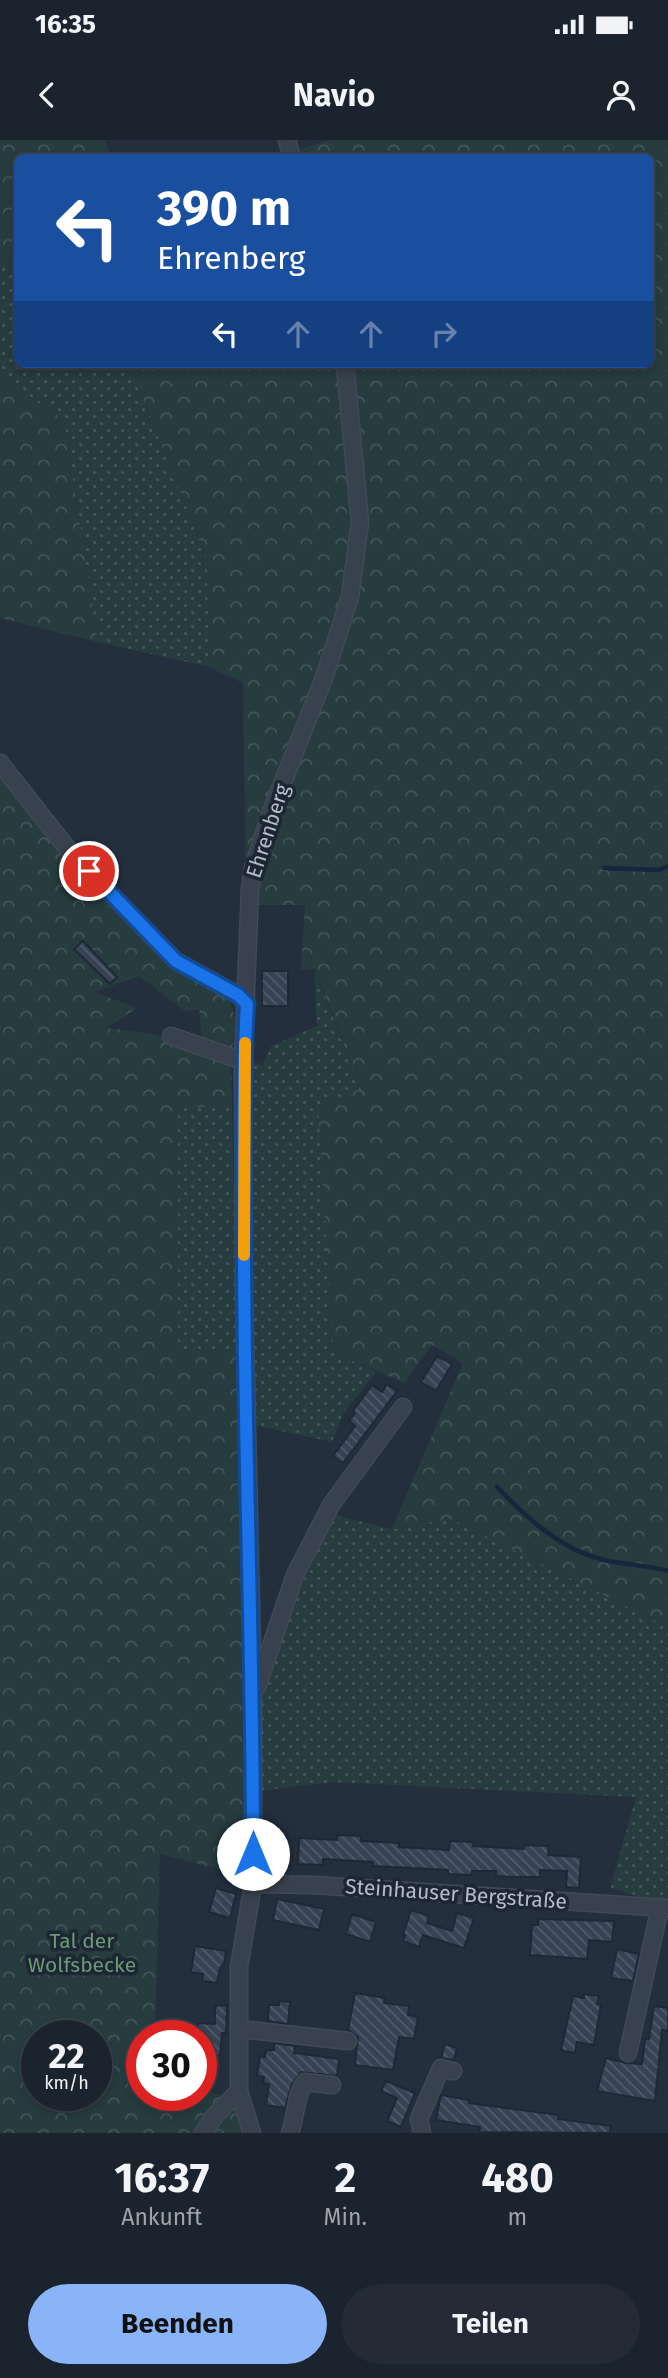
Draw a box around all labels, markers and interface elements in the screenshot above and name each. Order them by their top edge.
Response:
text: 16:35 [35,9,96,40]
icon: back [28,76,66,114]
text: Navio [293,76,375,114]
icon: person [602,76,640,114]
text: 390 m [157,179,291,238]
icon: left [42,182,133,273]
text: Ehrenberg [157,239,305,277]
icon: left [206,315,244,353]
icon: ahead [279,315,317,353]
icon: ahead [352,315,390,353]
icon: right [425,315,463,353]
street label: Ehrenberg [241,781,295,881]
pin [59,841,119,901]
icon: arrive [70,852,108,890]
position arrow [216,1817,290,1891]
street label: Steinhauser Bergstraße [344,1873,568,1915]
park label: Tal der Wolfsbecke [28,1928,136,1978]
speed limit sign: 30 [126,2020,217,2111]
text: 22 [48,2035,85,2077]
text: km/h [44,2072,89,2094]
text: 16:37 [114,2153,209,2203]
text: 2 [334,2153,356,2203]
text: 480 [481,2153,554,2203]
text: Ankunft [121,2203,202,2231]
text: Min. [324,2203,367,2231]
text: m [508,2203,527,2231]
button: Beenden [28,2284,327,2364]
button: Teilen [341,2284,640,2364]

